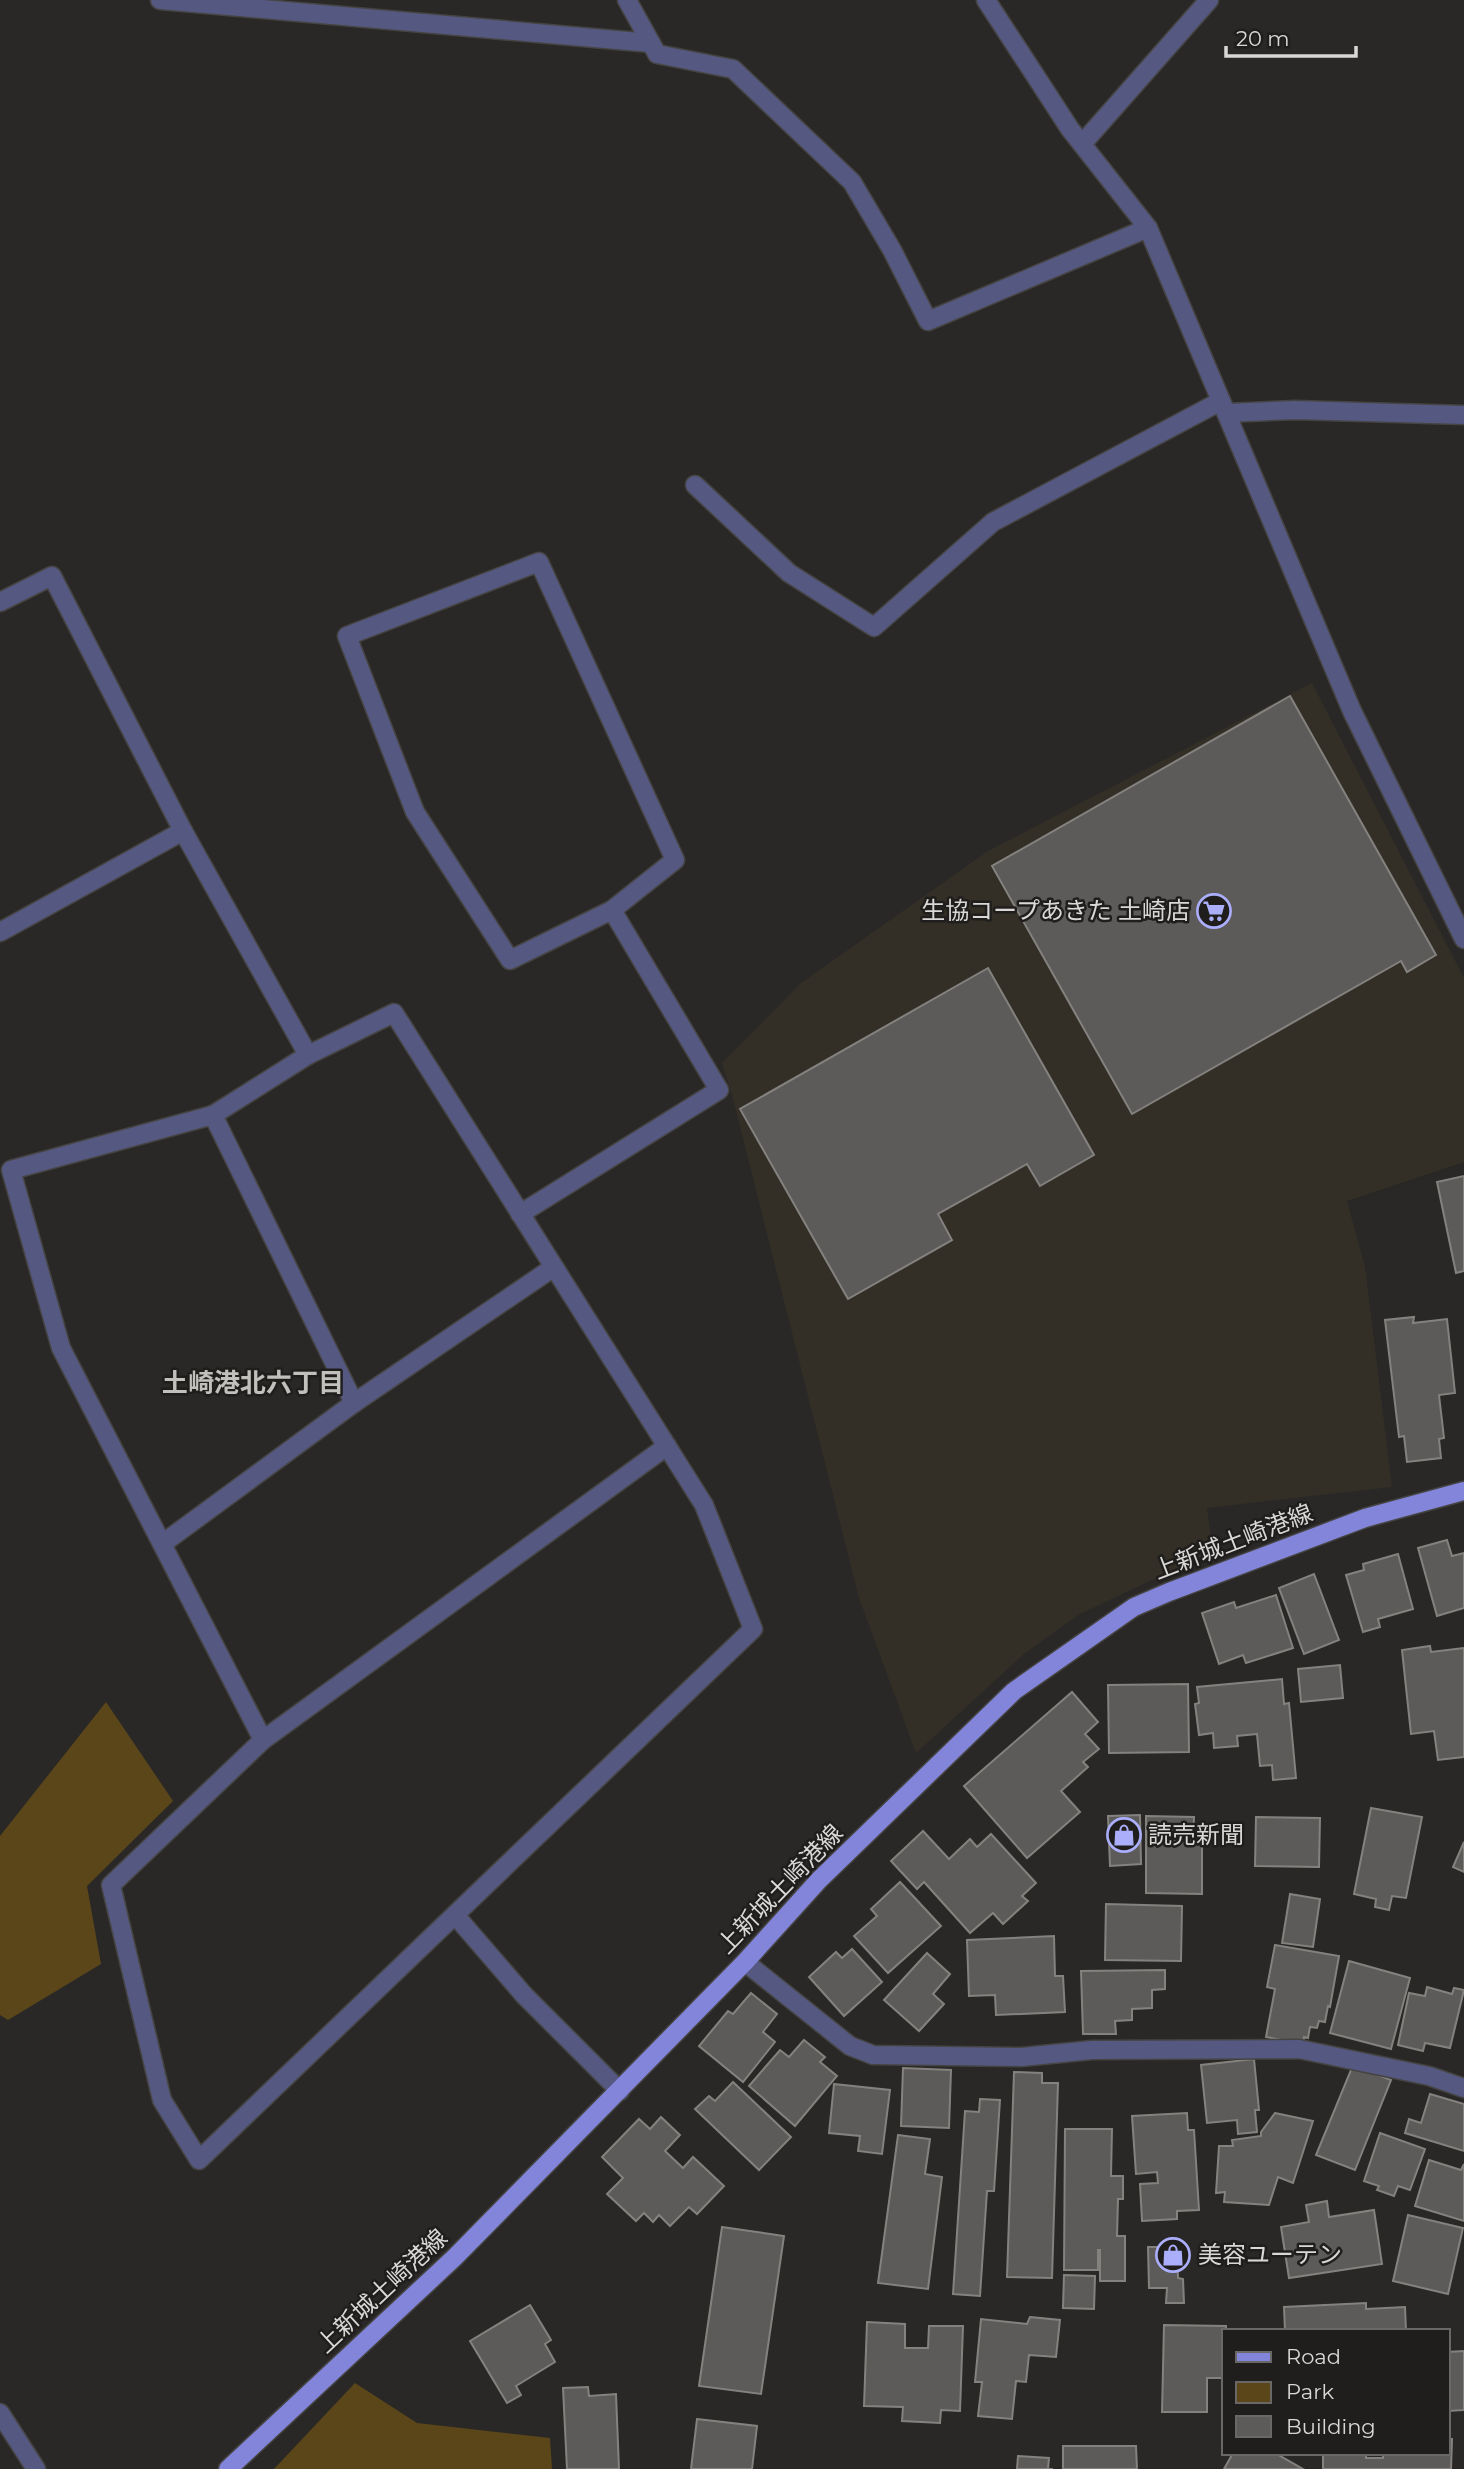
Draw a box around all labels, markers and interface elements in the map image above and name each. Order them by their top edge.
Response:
scale bar [1226,14,1356,58]
text: 20 m [1236,26,1290,51]
supermarket icon: 生協コープあきた 土崎店 [1195,892,1233,930]
place label: 生協コープあきた 土崎店 [921,896,1190,925]
district label: 土崎港北六丁目 [162,1367,344,1399]
street label: 上新城土崎港線 [1149,1498,1316,1585]
shop icon: 読売新聞 [1105,1816,1143,1854]
street label: 上新城土崎港線 [711,1818,848,1959]
place label: 読売新聞 [1148,1820,1244,1849]
street label: 上新城土崎港線 [310,2223,453,2359]
shop icon: 美容ユーテン [1154,2236,1192,2274]
place label: 美容ユーテン [1198,2240,1342,2269]
legend [1222,2329,1450,2455]
text: Road [1286,2344,1341,2369]
text: Park [1286,2379,1334,2404]
text: Building [1286,2414,1376,2439]

